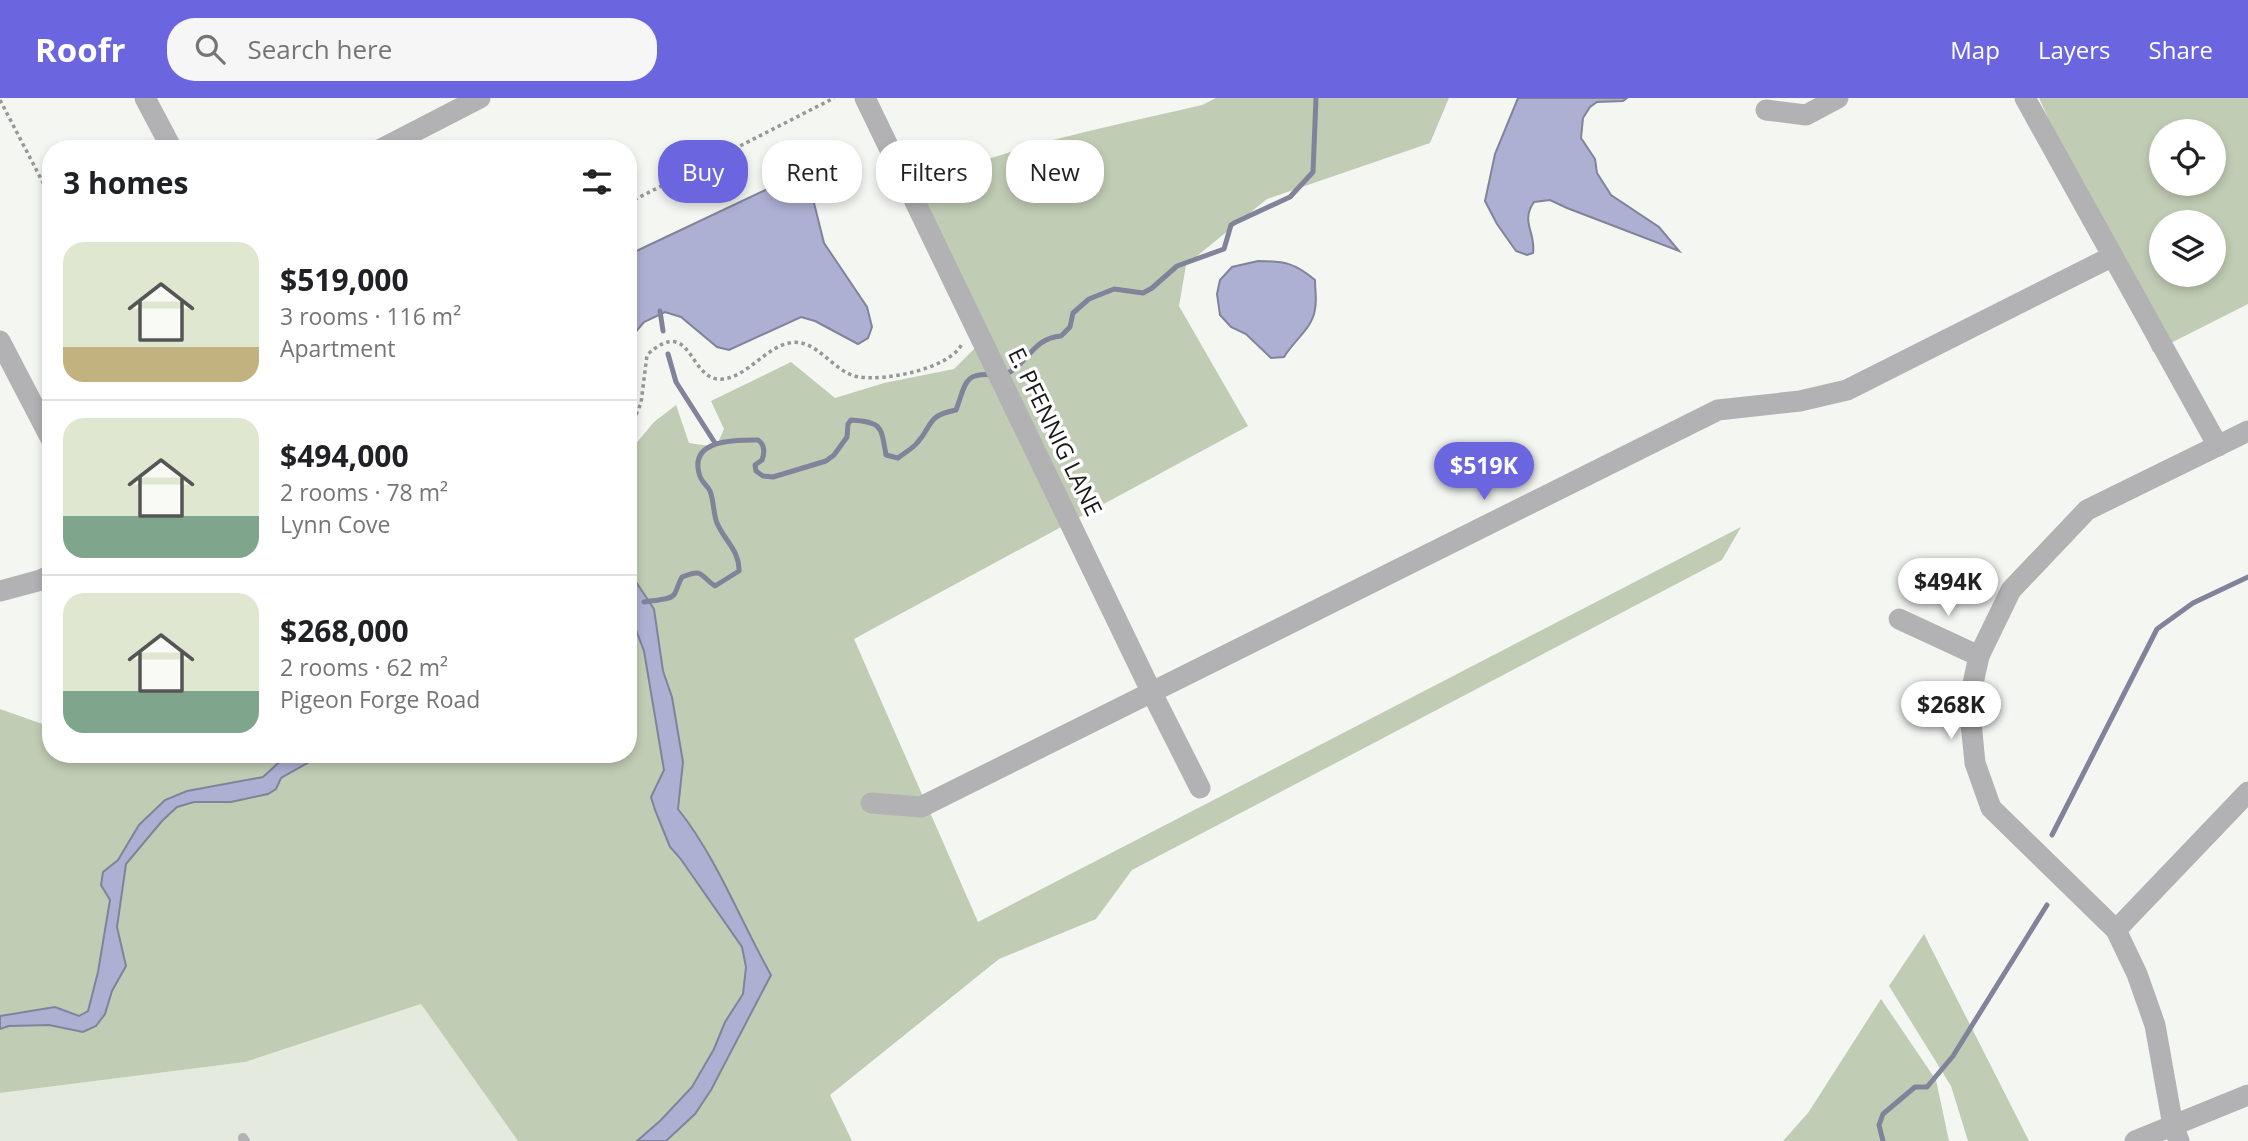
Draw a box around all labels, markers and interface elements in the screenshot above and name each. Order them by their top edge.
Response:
search box [167,18,657,81]
text: Roofr [35,27,125,72]
icon: search [191,30,229,68]
text: Search here [247,31,392,67]
text: Map [1950,33,2000,66]
text: Layers [2038,33,2111,66]
text: Share [2149,33,2213,66]
map controls [2149,119,2226,287]
button: locate [2149,119,2226,196]
chip: Buy [658,140,748,203]
chip: Rent [762,140,862,203]
chip: Filters [876,140,992,203]
chip: New [1006,140,1104,203]
text: 3 homes [63,162,188,203]
icon: filters [578,163,616,201]
button: layers [2149,210,2226,287]
text: $519,000 [280,259,409,300]
icon: home [119,270,203,354]
text: 3 rooms · 116 m² [280,300,461,332]
text: Apartment [280,332,396,364]
street label: E. PFENNIG LANE [1001,342,1111,521]
text: $494,000 [280,435,409,476]
pin: $519K [1435,442,1533,502]
icon: home [119,446,203,530]
text: $519K [1450,449,1518,481]
text: 2 rooms · 78 m² [280,476,448,508]
text: Lynn Cove [280,508,390,540]
pin: $494K [1899,559,1997,618]
text: $494K [1914,565,1982,597]
text: $268,000 [280,610,409,651]
icon: home [119,621,203,705]
text: 2 rooms · 62 m² [280,651,448,683]
pin: $268K [1902,682,2000,741]
text: Pigeon Forge Road [280,683,480,715]
text: $268K [1917,688,1985,720]

